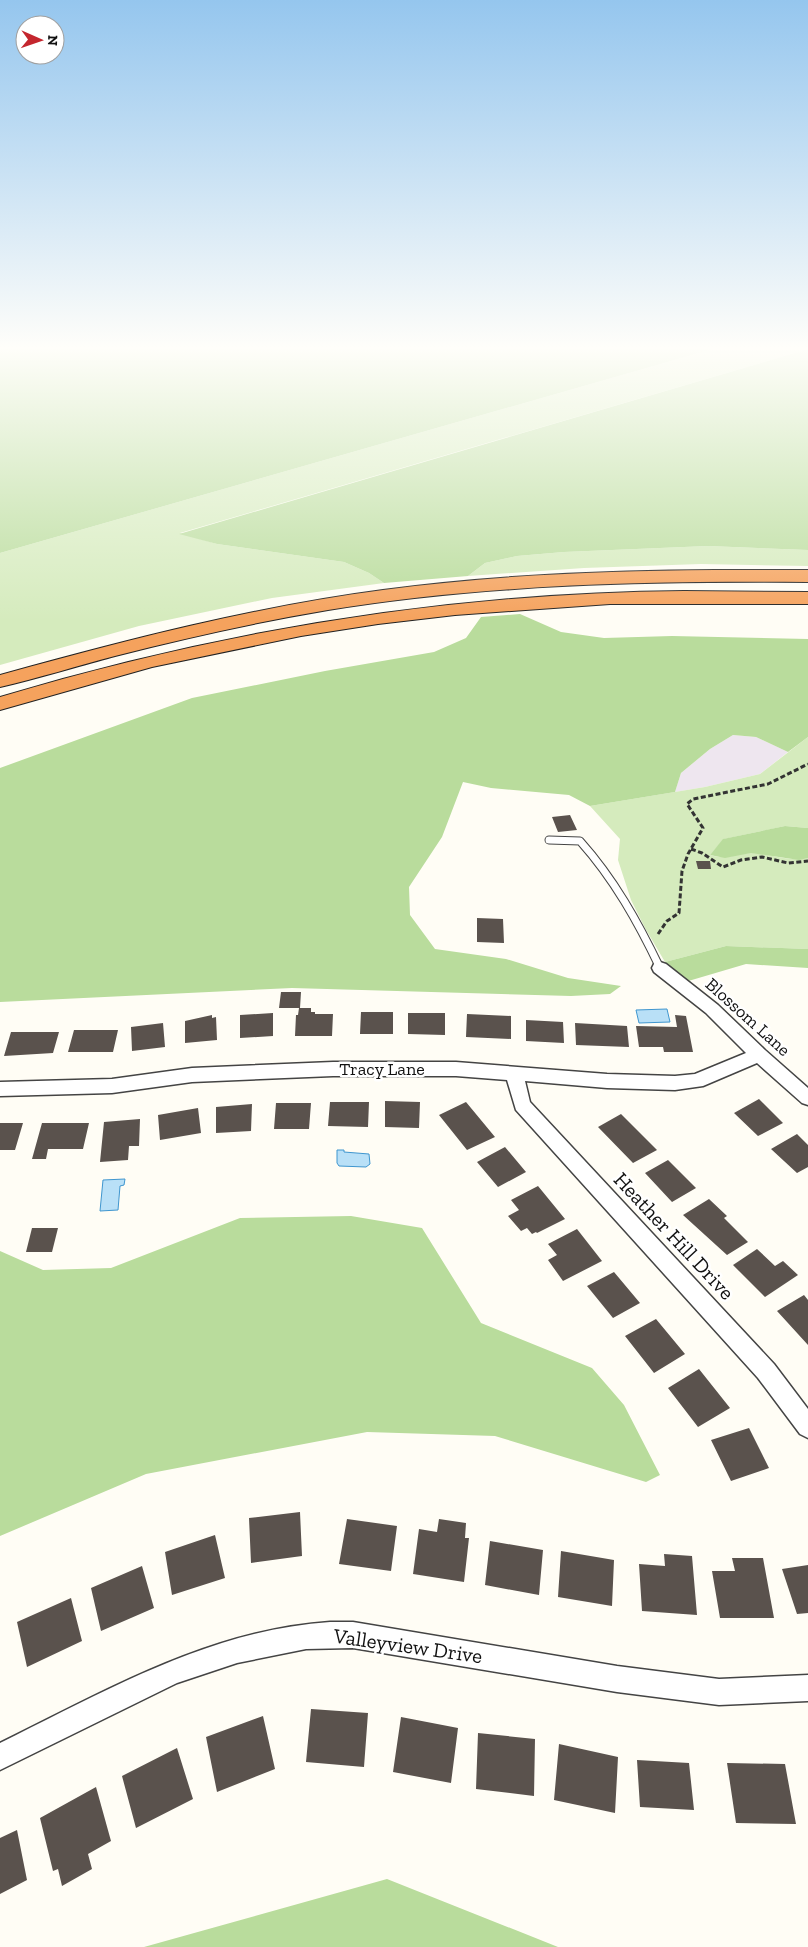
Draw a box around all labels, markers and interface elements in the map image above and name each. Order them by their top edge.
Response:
north arrow [15,15,65,65]
text: N [44,35,61,46]
street label: Blossom Lane [701,973,795,1061]
street label: Tracy Lane [339,1058,425,1080]
street label: Heather Hill Drive [609,1167,740,1305]
street label: Valleyview Drive [331,1623,484,1668]

